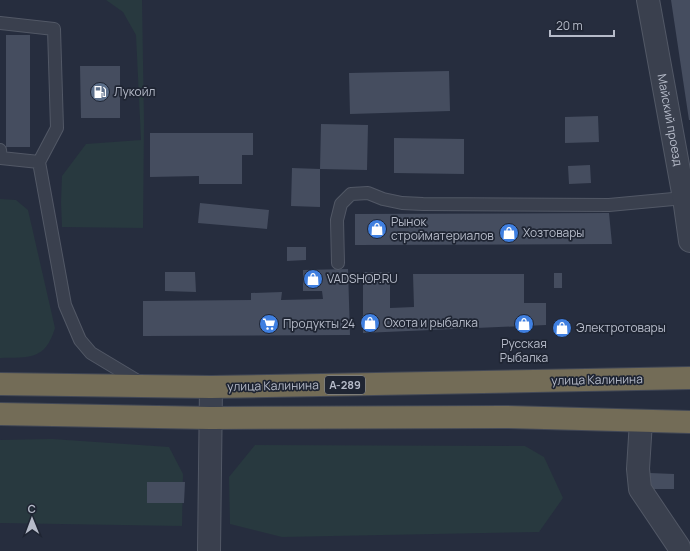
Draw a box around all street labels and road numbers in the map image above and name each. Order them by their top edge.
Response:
street label: Майский проезд [654,72,687,167]
street label: улица Калинина [551,370,643,389]
street label: улица Калинина [227,376,319,395]
road number: А-289 [325,376,365,394]

